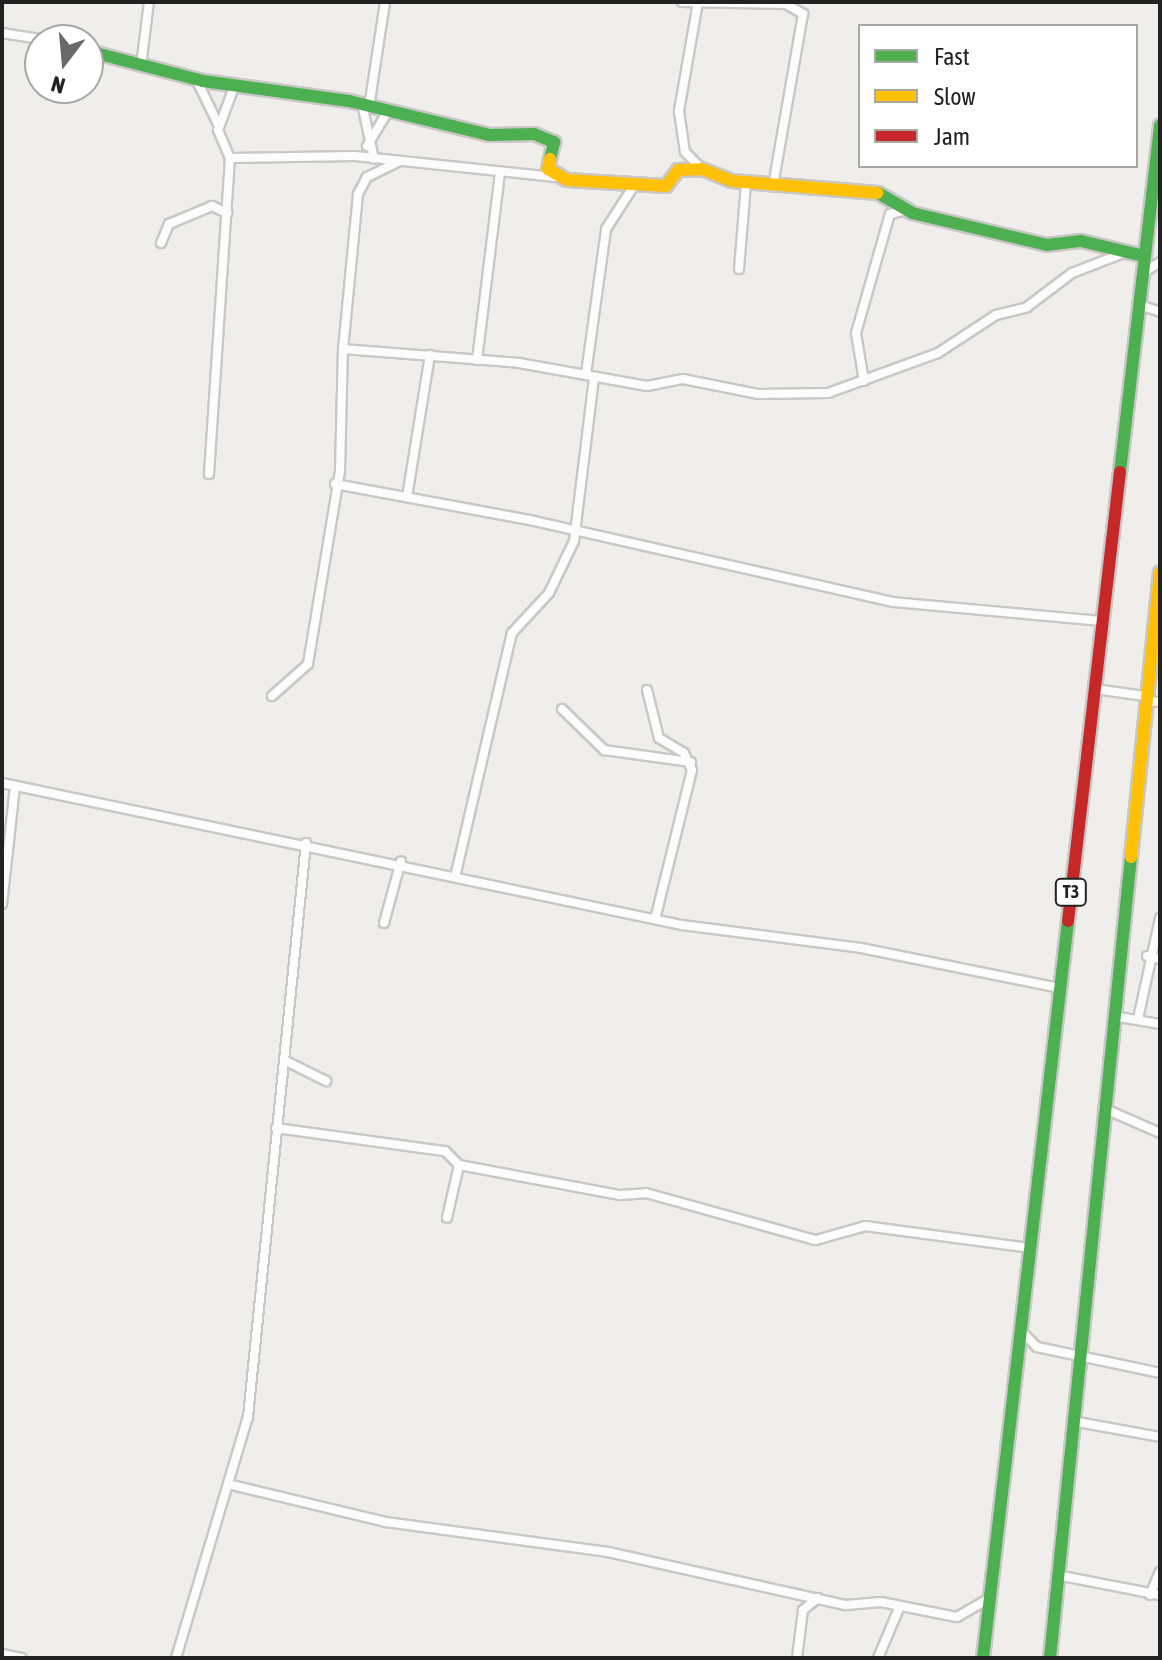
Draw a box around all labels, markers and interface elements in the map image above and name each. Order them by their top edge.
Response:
north arrow [24,24,104,104]
legend [858,24,1138,168]
text: Fast [934,43,970,70]
text: N [48,71,68,99]
text: Slow [934,83,976,110]
text: Jam [934,123,970,150]
road number: T3 [1053,878,1089,906]

